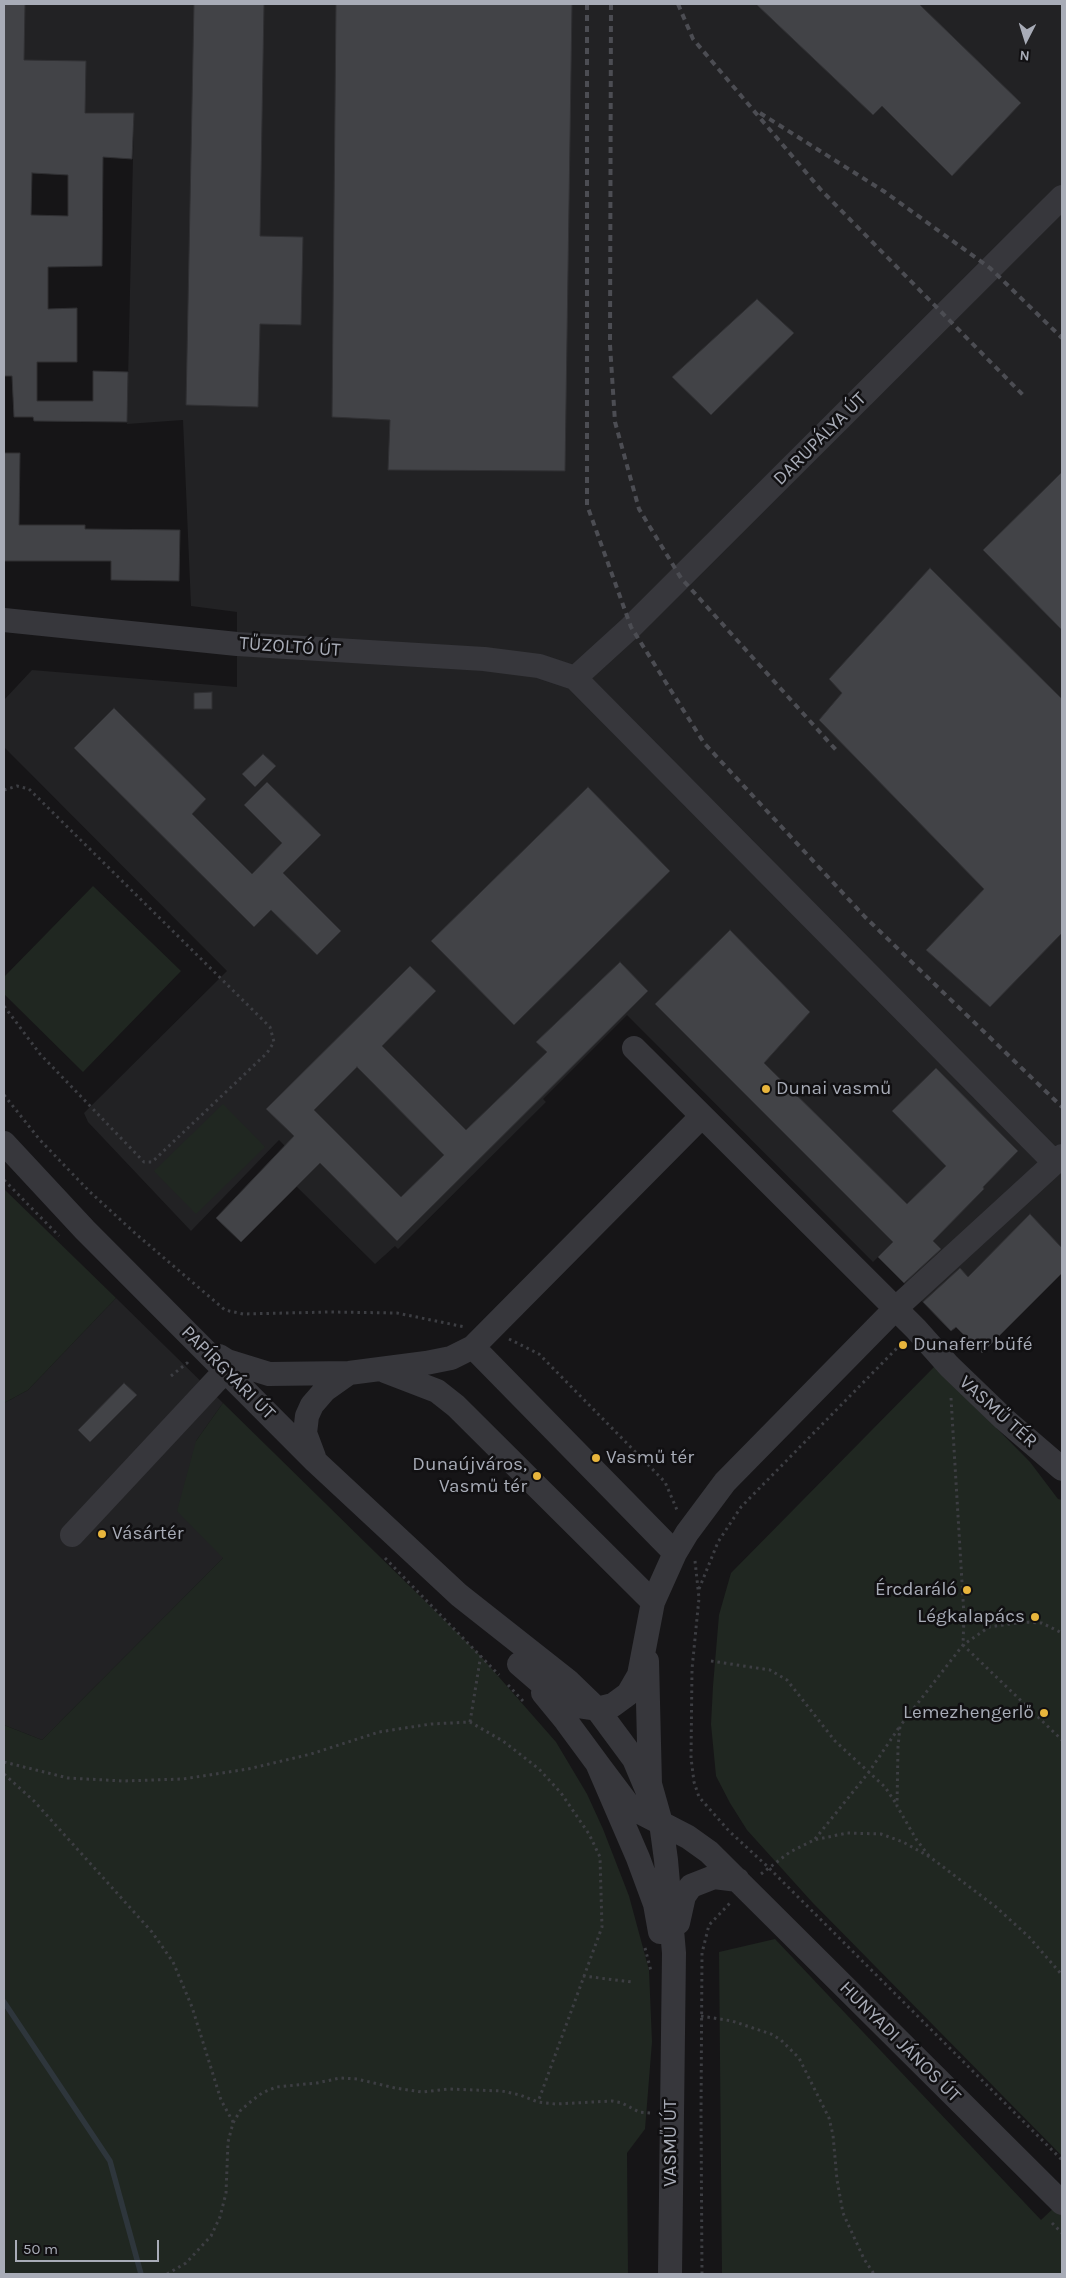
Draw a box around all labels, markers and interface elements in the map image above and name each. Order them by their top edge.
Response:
north arrow [1001,15,1051,65]
text: N [1019,47,1030,64]
street label: DARUPÁLYA ÚT [769,388,871,490]
street label: TŰZOLTÓ ÚT [239,632,341,662]
place label: Dunai vasmű [776,1078,891,1100]
marker: Dunai vasmű [760,1083,772,1095]
street label: PAPÍRGYÁRI ÚT [176,1321,280,1425]
place label: Dunaferr büfé [913,1334,1033,1356]
marker: Dunaferr büfé [897,1339,909,1351]
street label: VASMŰ TÉR [954,1371,1042,1453]
place label: Vasmű tér [606,1447,694,1469]
marker: Vasmű tér [590,1452,602,1464]
place label: Dunaújváros, Vasmű tér [412,1454,527,1498]
marker: Dunaújváros, Vasmű tér [531,1470,543,1482]
place label: Vásártér [112,1523,184,1545]
marker: Vásártér [96,1528,108,1540]
place label: Ércdaráló [875,1579,957,1601]
marker: Ércdaráló [961,1584,973,1596]
place label: Légkalapács [917,1606,1025,1628]
marker: Légkalapács [1029,1611,1041,1623]
place label: Lemezhengerlő [903,1702,1034,1724]
marker: Lemezhengerlő [1038,1707,1050,1719]
street label: HUNYADI JÁNOS ÚT [835,1977,965,2107]
street label: VASMŰ ÚT [660,2099,682,2187]
scale bar [18,2230,161,2262]
text: 50 m [23,2240,58,2258]

